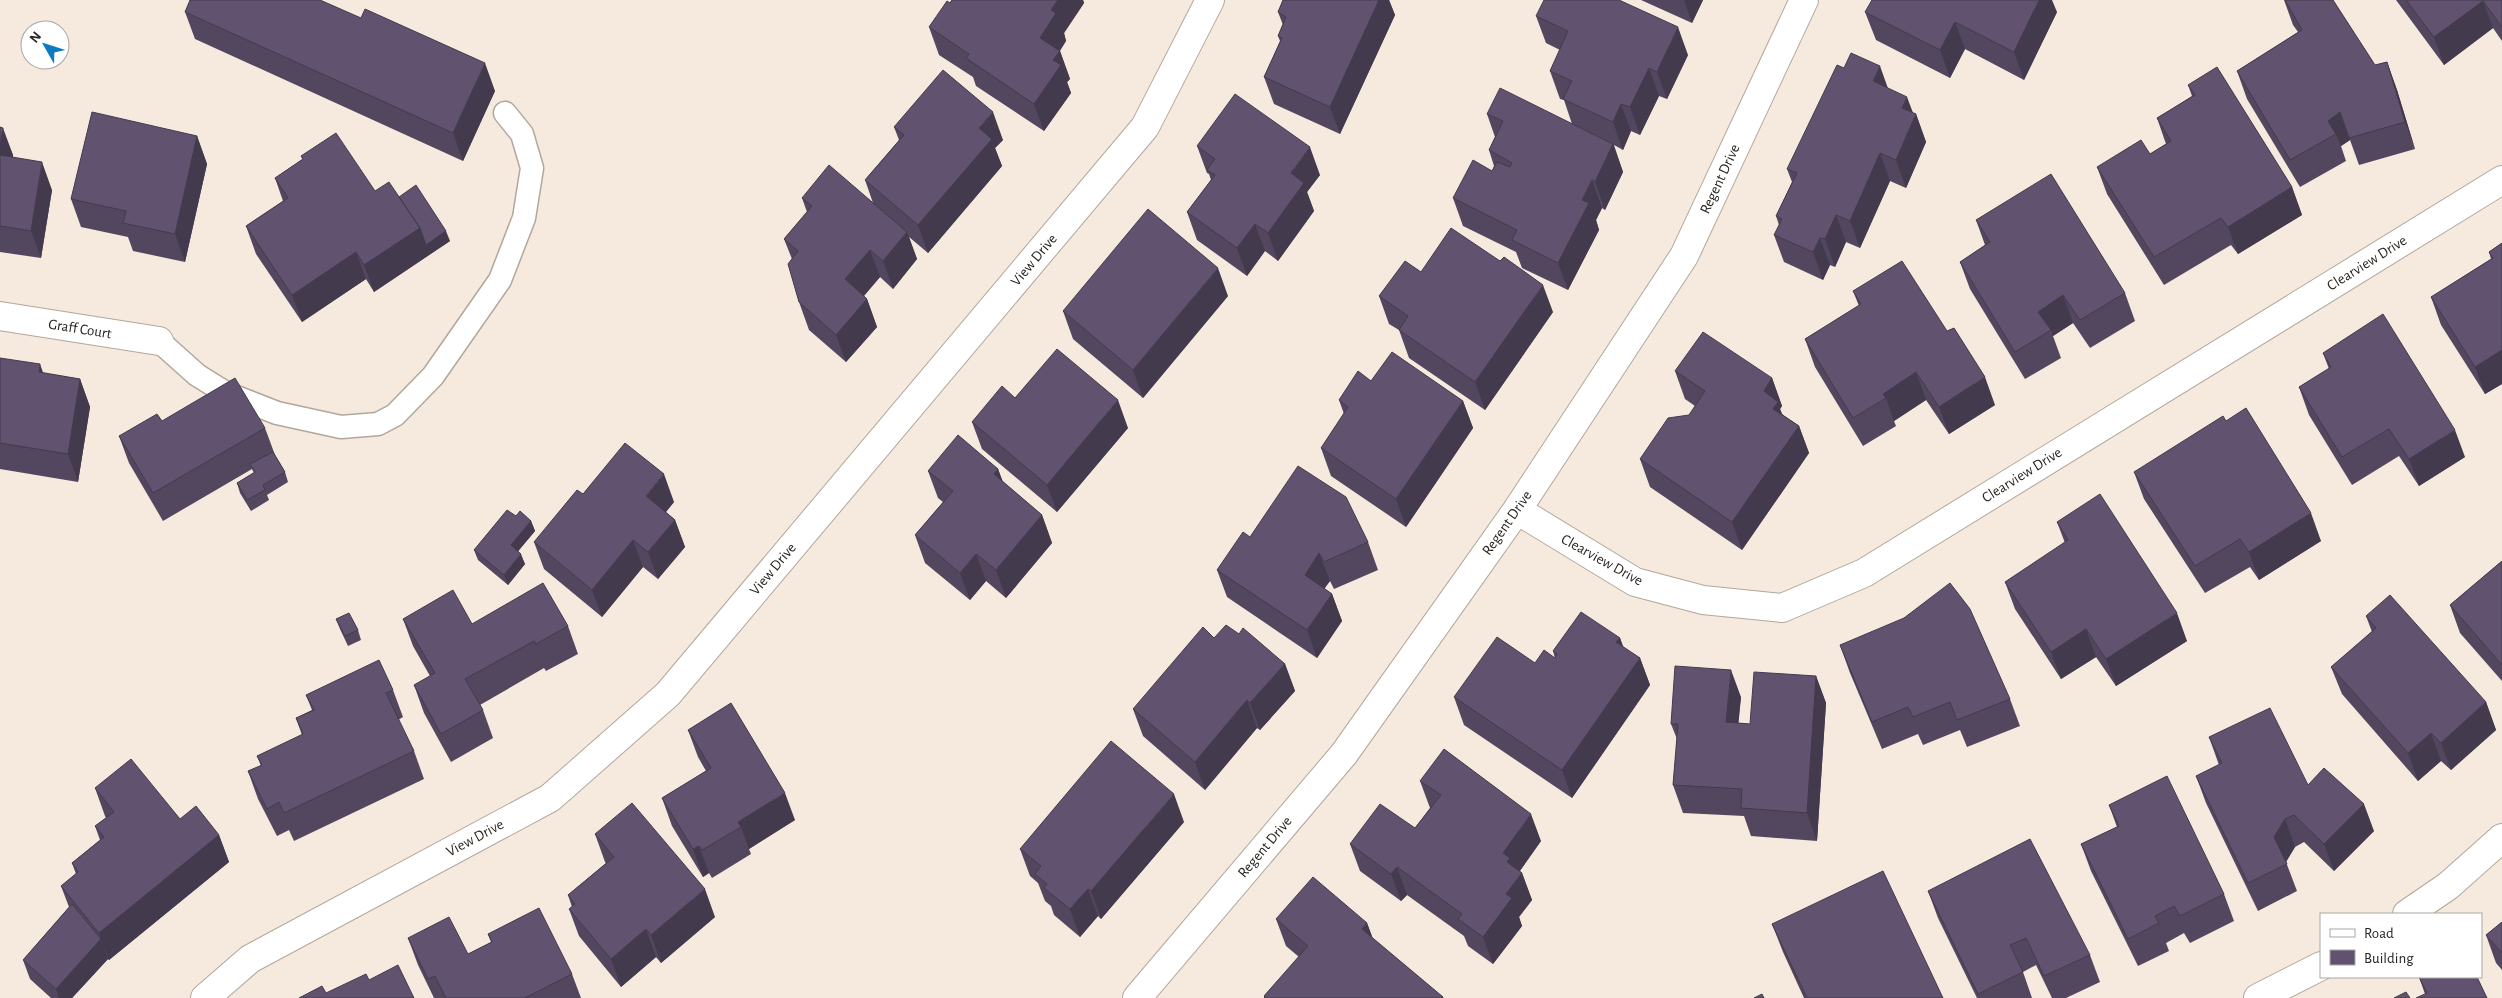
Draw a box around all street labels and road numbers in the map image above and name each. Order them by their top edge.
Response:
street label: Regent Drive [1697,142,1743,216]
street label: View Drive [1008,231,1060,289]
street label: Clearview Drive [2324,233,2410,293]
street label: Graff Court [47,317,113,341]
street label: Clearview Drive [1979,445,2065,505]
street label: Regent Drive [1479,488,1535,558]
street label: Clearview Drive [1559,531,1645,589]
street label: View Drive [747,540,799,598]
street label: Regent Drive [1235,813,1295,881]
street label: View Drive [444,817,506,859]

